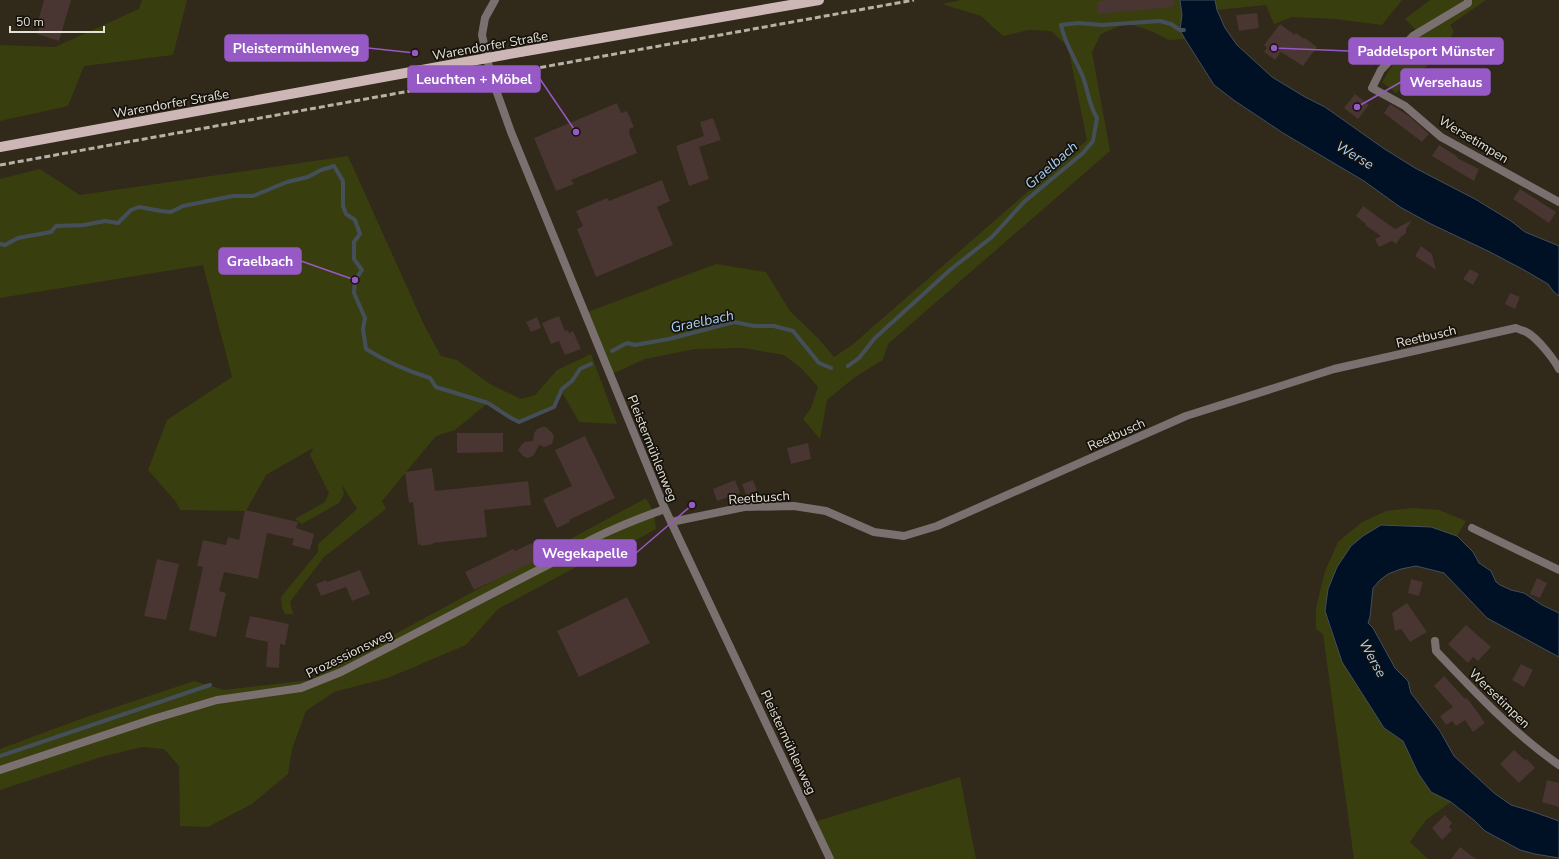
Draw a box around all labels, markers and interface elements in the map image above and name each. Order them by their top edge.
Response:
scale bar [10,8,104,34]
text: 50 m [16,14,44,30]
street label: Warendorfer Straße [431,27,549,65]
callout: Pleistermühlenweg [225,35,368,61]
callout: Paddelsport Münster [1349,38,1503,64]
text: Pleistermühlenweg [233,39,359,58]
text: Paddelsport Münster [1357,42,1495,61]
callout: Leuchten + Möbel [408,66,540,92]
callout: Wersehaus [1401,69,1490,95]
text: Leuchten + Möbel [416,70,533,89]
text: Wersehaus [1410,73,1483,92]
street label: Warendorfer Straße [112,85,230,123]
street label: Wersetimpen [1435,112,1512,168]
water label: Graelbach [1021,137,1082,194]
water label: Werse [1332,137,1378,174]
callout: Graelbach [219,248,301,274]
text: Graelbach [227,252,293,271]
water label: Graelbach [669,306,735,337]
street label: Reetbusch [1394,321,1458,353]
street label: Pleistermühlenweg [622,392,682,504]
street label: Reetbusch [1085,414,1148,456]
street label: Reetbusch [728,487,790,509]
callout: Wegekapelle [534,540,636,566]
text: Wegekapelle [542,544,628,563]
street label: Prozessionsweg [303,625,396,683]
water label: Werse [1354,636,1391,681]
street label: Wersetimpen [1465,665,1534,733]
street label: Pleistermühlenweg [756,687,820,798]

